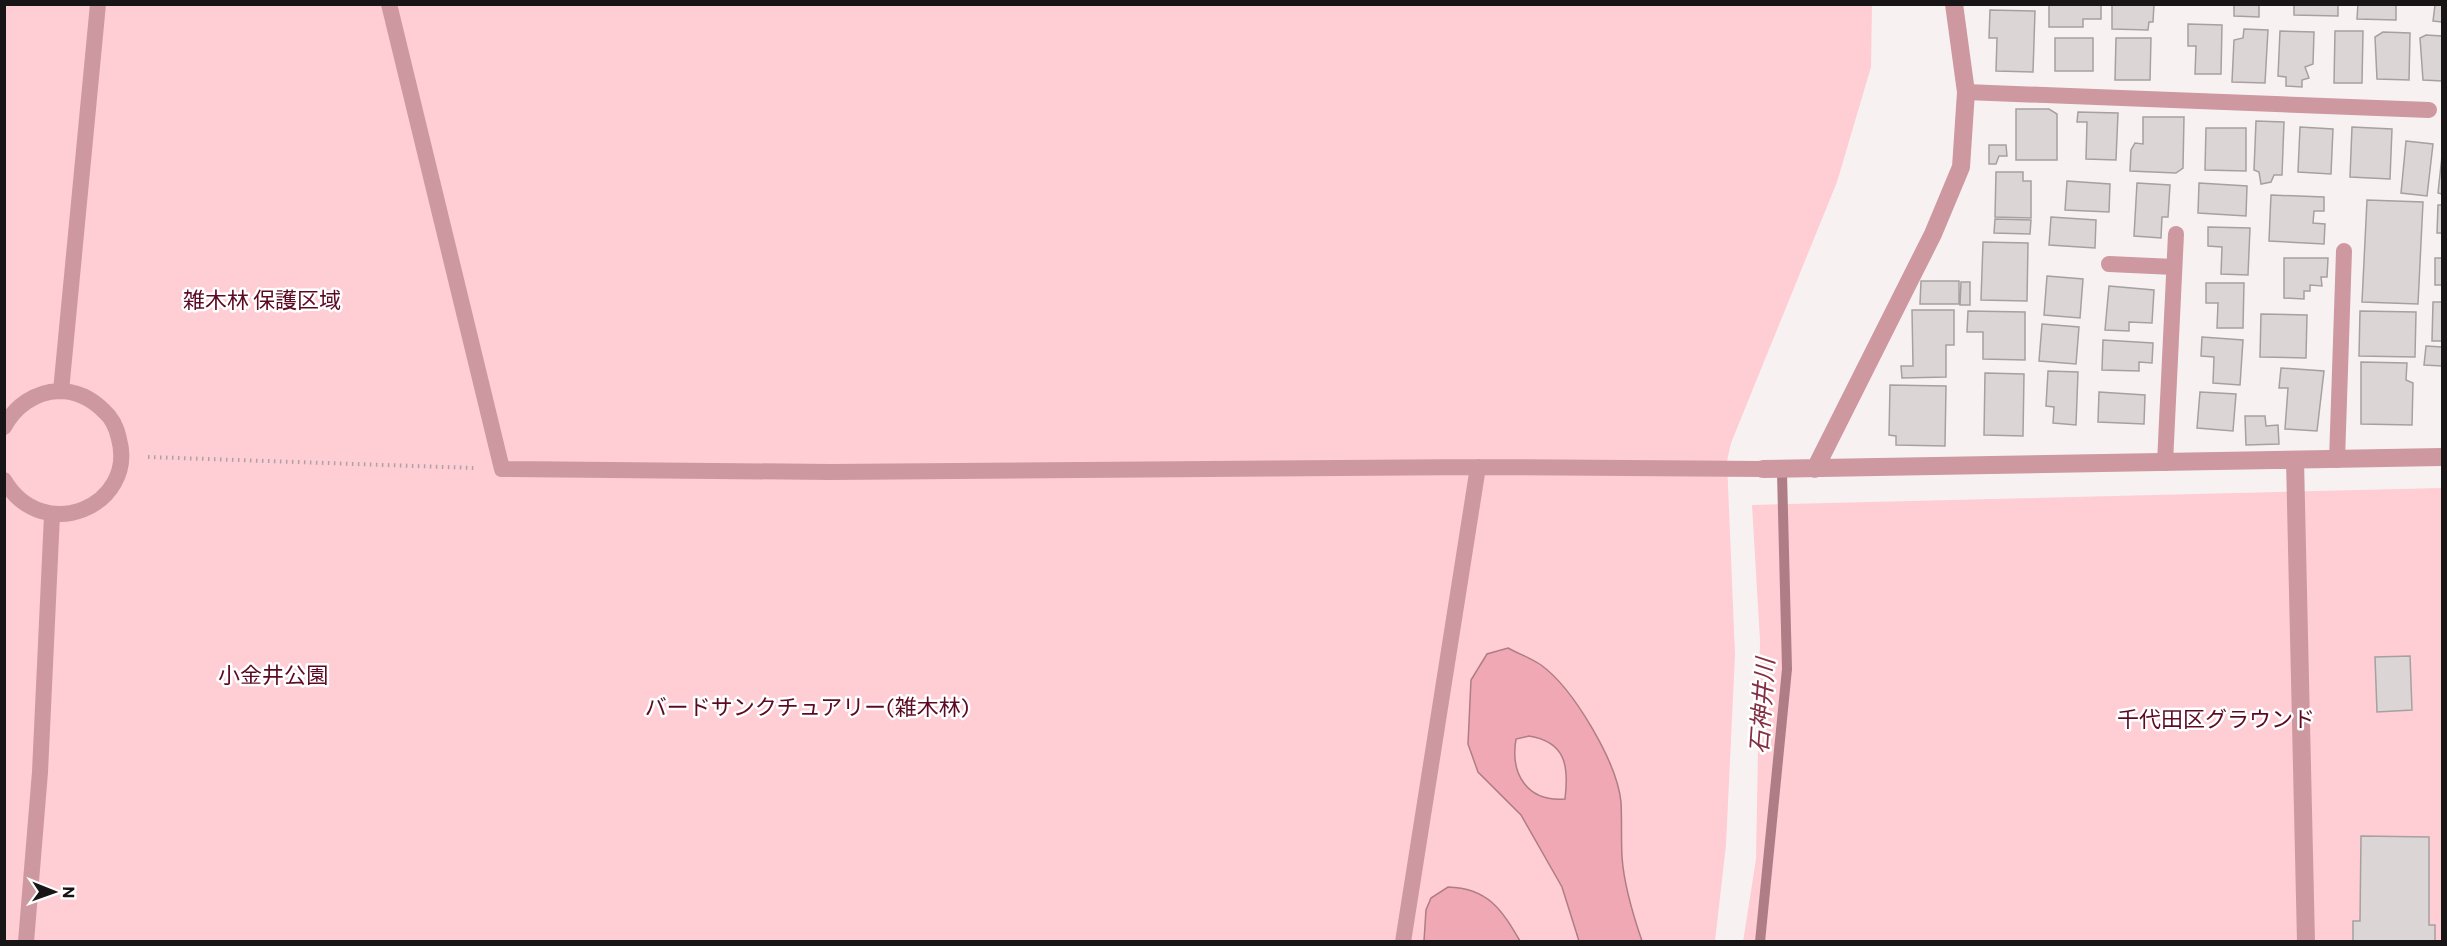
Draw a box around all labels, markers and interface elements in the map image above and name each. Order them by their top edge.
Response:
park label: 雑木林 保護区域 [183,286,341,313]
water label: 石神井川 [1743,654,1779,755]
park label: 小金井公園 [218,661,328,688]
park label: バードサンクチュアリー(雑木林) [645,693,969,720]
park label: 千代田区グラウンド [2117,705,2315,732]
north arrow [24,862,84,922]
text: N [60,886,79,898]

